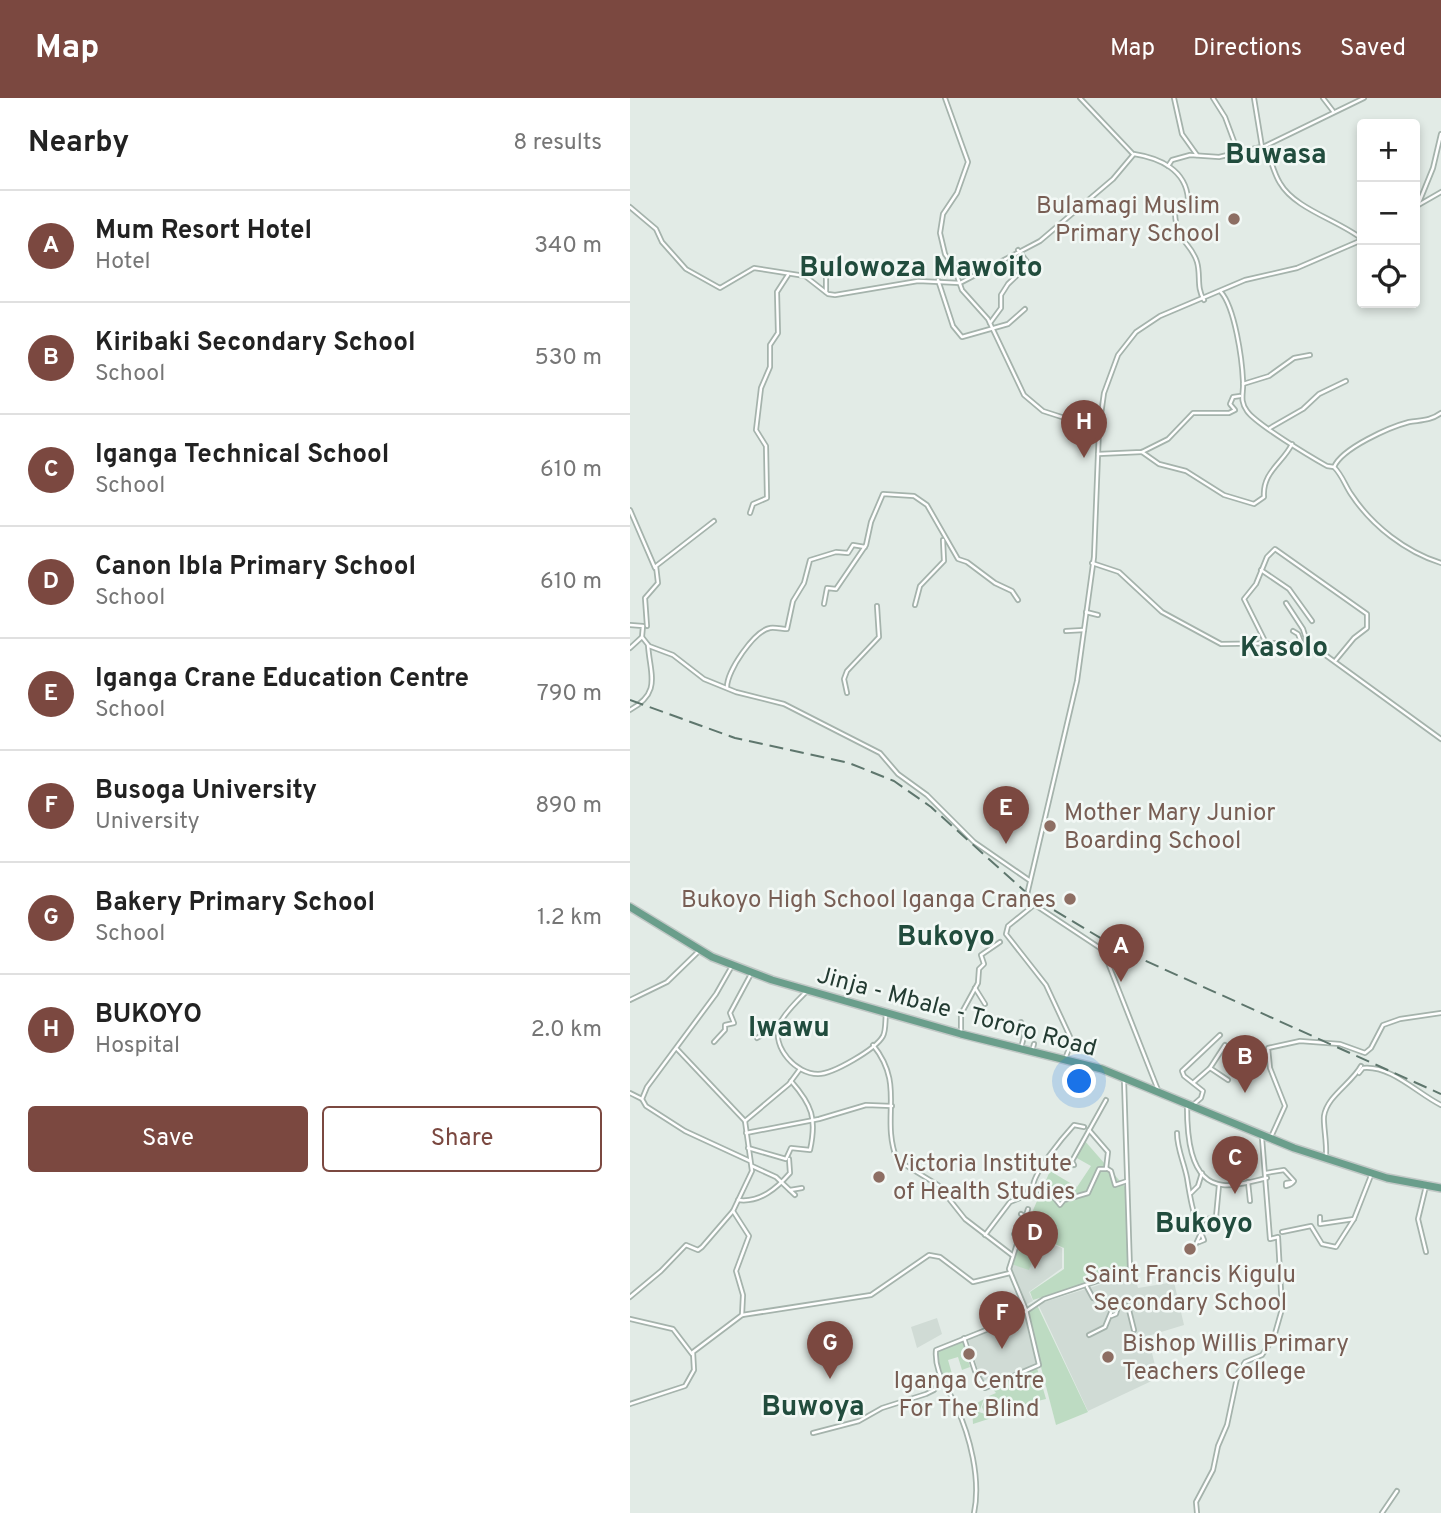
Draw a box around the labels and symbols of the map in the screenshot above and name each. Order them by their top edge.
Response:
district label: Buwasa [1225,138,1327,174]
place label: Bulamagi Muslim Primary School [1036,192,1220,250]
marker: Bulamagi Muslim Primary School [1226,211,1242,227]
district label: Bulowoza Mawoito [799,251,1043,287]
pin: H [1061,400,1107,458]
district label: Kasolo [1240,631,1328,667]
pin: E [983,786,1029,844]
place label: Mother Mary Junior Boarding School [1064,799,1276,857]
marker: Mother Mary Junior Boarding School [1042,818,1058,834]
place label: Bukoyo High School Iganga Cranes [681,886,1056,916]
marker: Bukoyo High School Iganga Cranes [1062,891,1078,907]
district label: Bukoyo [897,920,995,956]
pin: A [1098,924,1144,982]
street label: Jinja - Mbale - Tororo Road [813,961,1100,1065]
district label: Iwawu [748,1011,830,1047]
pin: B [1222,1035,1268,1093]
your location [1062,1064,1096,1098]
pin: C [1212,1136,1258,1194]
place label: Victoria Institute of Health Studies [893,1150,1076,1208]
marker: Victoria Institute of Health Studies [871,1169,887,1185]
district label: Bukoyo [1155,1207,1253,1243]
pin: D [1012,1211,1058,1269]
marker: Saint Francis Kigulu Secondary School [1182,1241,1198,1257]
place label: Saint Francis Kigulu Secondary School [1084,1261,1296,1319]
pin: F [979,1291,1025,1349]
pin: G [807,1321,853,1379]
place label: Bishop Willis Primary Teachers College [1122,1330,1349,1388]
marker: Iganga Centre For The Blind [961,1346,977,1362]
marker: Bishop Willis Primary Teachers College [1100,1349,1116,1365]
place label: Iganga Centre For The Blind [894,1367,1045,1425]
district label: Buwoya [761,1390,865,1426]

